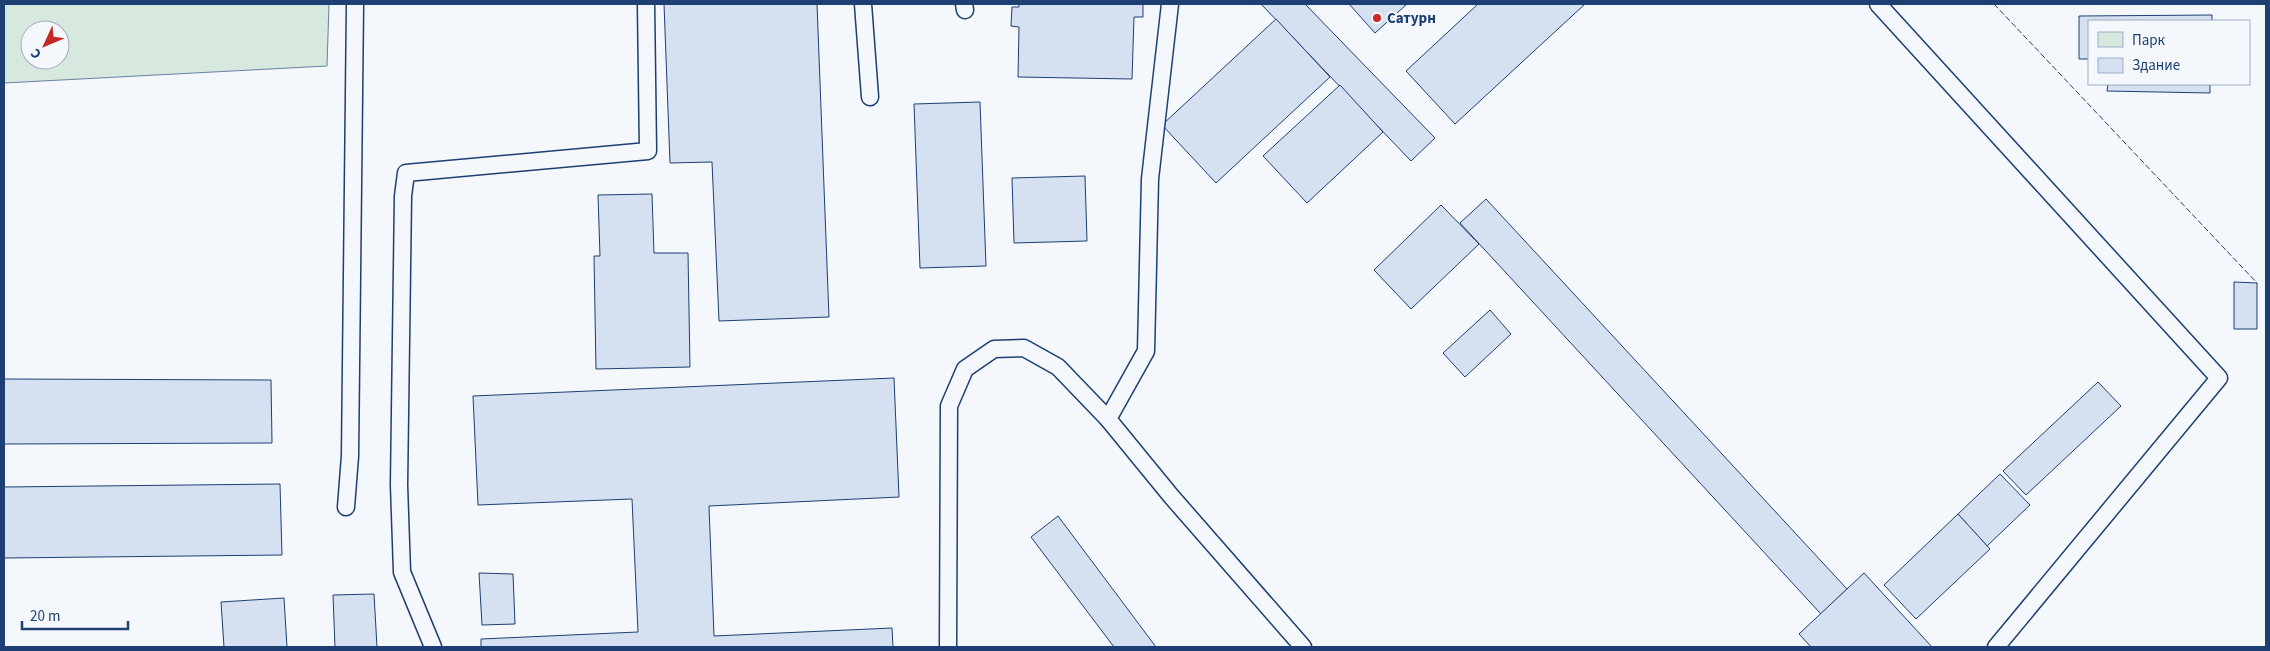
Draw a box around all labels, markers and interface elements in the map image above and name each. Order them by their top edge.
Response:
place label: Сатурн [1387,8,1436,29]
marker: Сатурн [1371,12,1383,24]
north arrow [20,20,70,70]
legend [2088,20,2250,85]
text: Парк [2132,30,2166,51]
text: С [26,43,46,63]
text: Здание [2132,55,2180,76]
scale bar [22,598,129,630]
text: 20 m [30,606,60,627]

